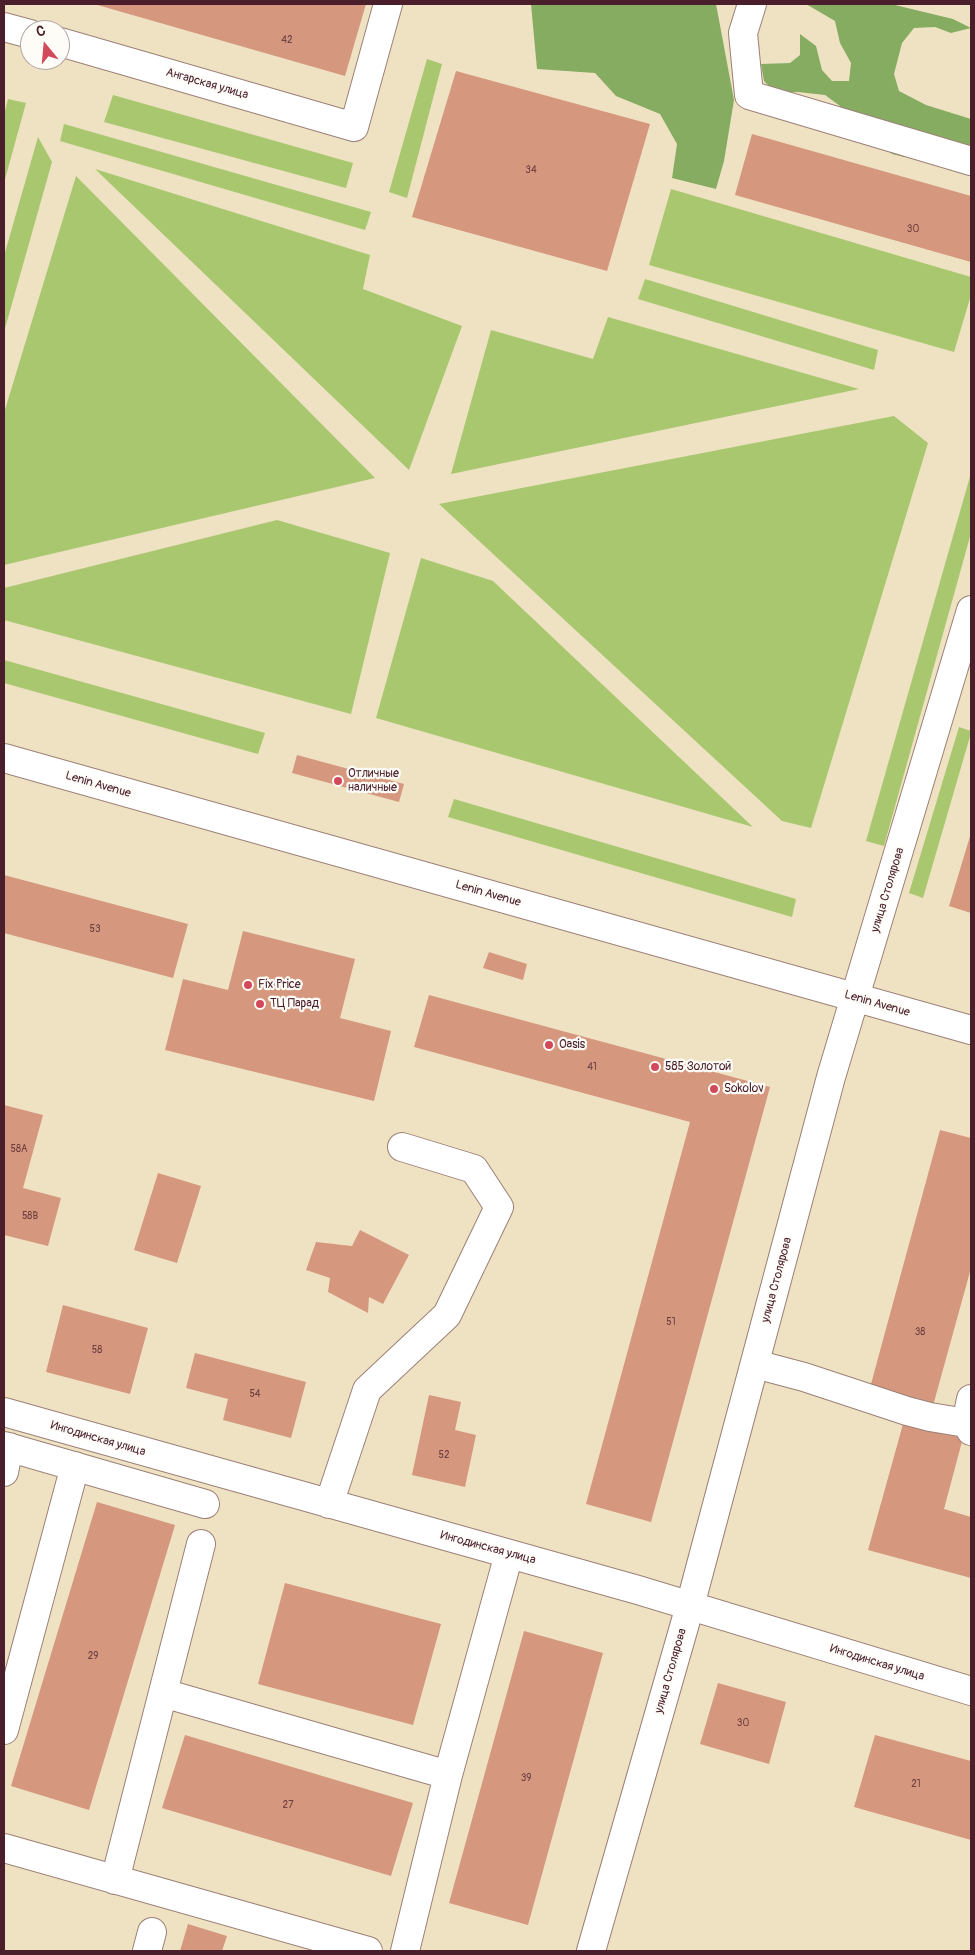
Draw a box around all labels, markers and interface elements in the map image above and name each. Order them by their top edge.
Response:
north arrow [20,20,70,70]
text: С [34,22,47,41]
house number: 42 [281,34,293,46]
street label: Ангарская улица [164,65,250,103]
house number: 34 [525,164,537,176]
house number: 30 [907,223,919,235]
place label: Отличные наличные [348,767,399,795]
street label: Lenin Avenue [64,769,132,801]
marker: Отличные наличные [332,775,344,787]
street label: улица Столярова [868,846,908,934]
street label: Lenin Avenue [454,878,522,910]
house number: 53 [90,923,100,935]
place label: Fix Price [258,978,301,992]
marker: Fix Price [242,979,254,991]
street label: Lenin Avenue [843,988,911,1020]
place label: ТЦ Парад [270,997,319,1011]
marker: ТЦ Парад [254,998,266,1010]
place label: Oasis [559,1038,585,1052]
marker: Oasis [543,1039,555,1051]
place label: 585 Золотой [665,1060,731,1074]
house number: 41 [587,1061,597,1073]
marker: 585 Золотой [649,1061,661,1073]
place label: Sokolov [724,1082,764,1096]
marker: Sokolov [708,1083,720,1095]
house number: 58А [11,1143,27,1155]
house number: 58В [22,1210,38,1222]
street label: улица Столярова [759,1236,795,1324]
house number: 51 [666,1316,676,1328]
house number: 38 [915,1326,925,1338]
house number: 58 [92,1344,102,1356]
house number: 54 [249,1388,261,1400]
street label: Ингодинская улица [49,1419,147,1459]
house number: 52 [438,1449,450,1461]
street label: Ингодинская улица [439,1528,537,1568]
street label: улица Столярова [652,1627,690,1715]
street label: Ингодинская улица [828,1642,926,1684]
house number: 29 [88,1650,98,1662]
house number: 30 [737,1717,749,1729]
house number: 39 [521,1772,531,1784]
house number: 21 [911,1778,921,1790]
house number: 27 [283,1799,293,1811]

